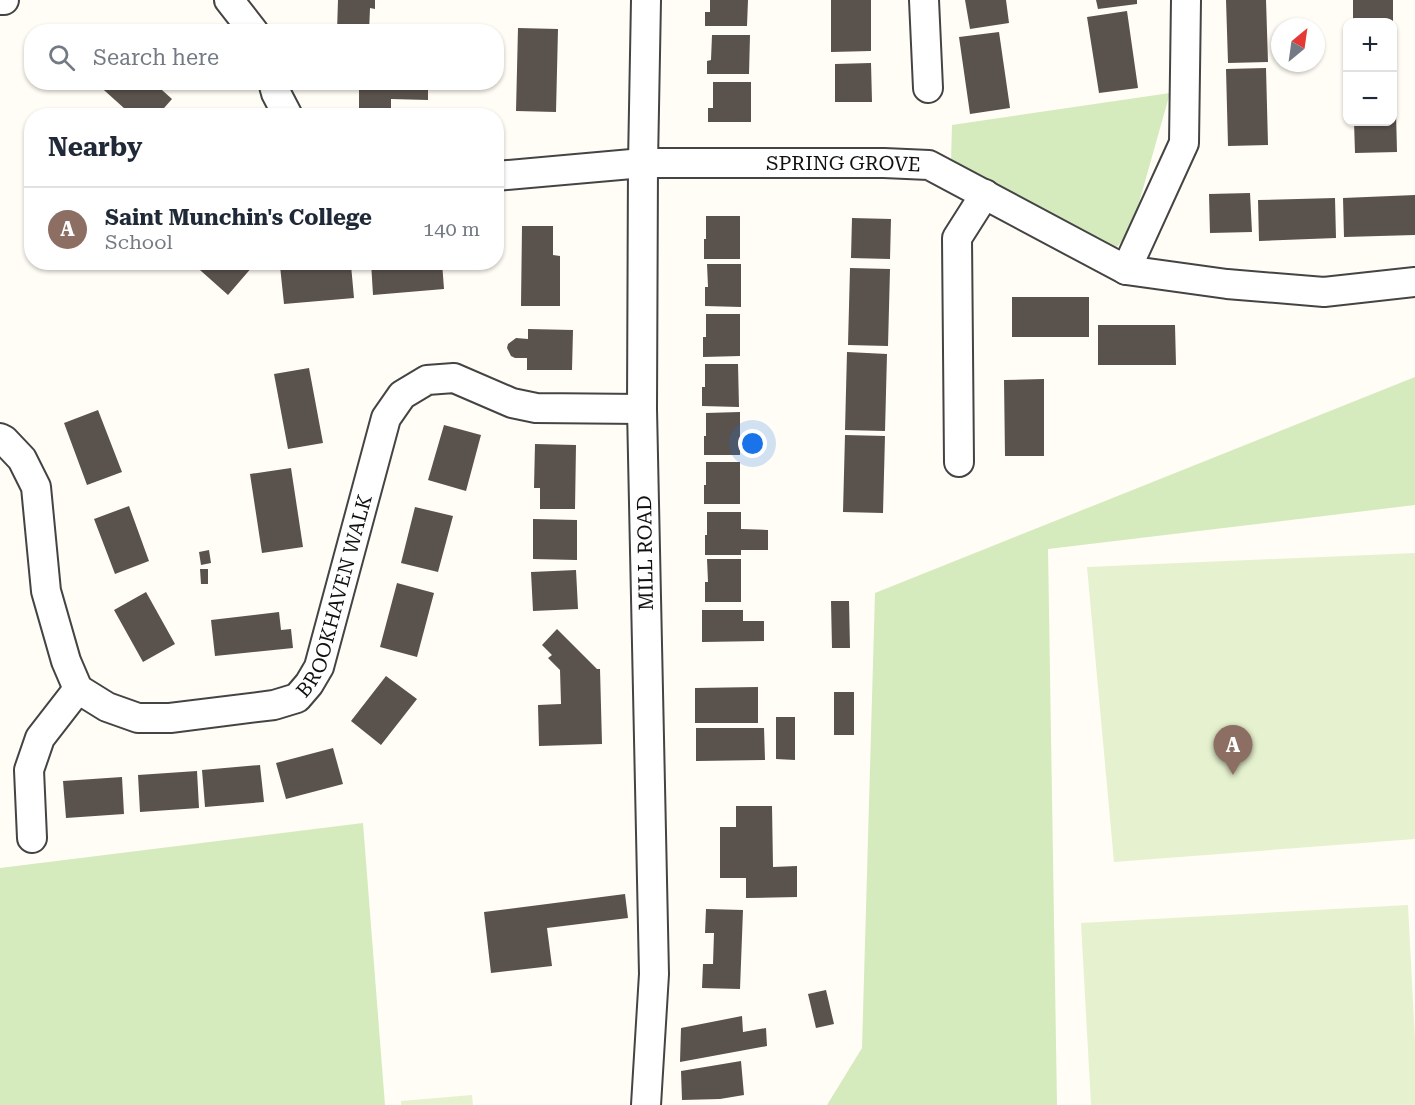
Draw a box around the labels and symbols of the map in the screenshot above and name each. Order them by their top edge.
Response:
north arrow [1271,18,1325,72]
street label: SPRING GROVE [766,151,921,177]
your location [738,429,767,458]
street label: BROOKHAVEN WALK [291,492,377,702]
street label: MILL ROAD [632,495,658,611]
pin: A [1214,726,1252,775]

